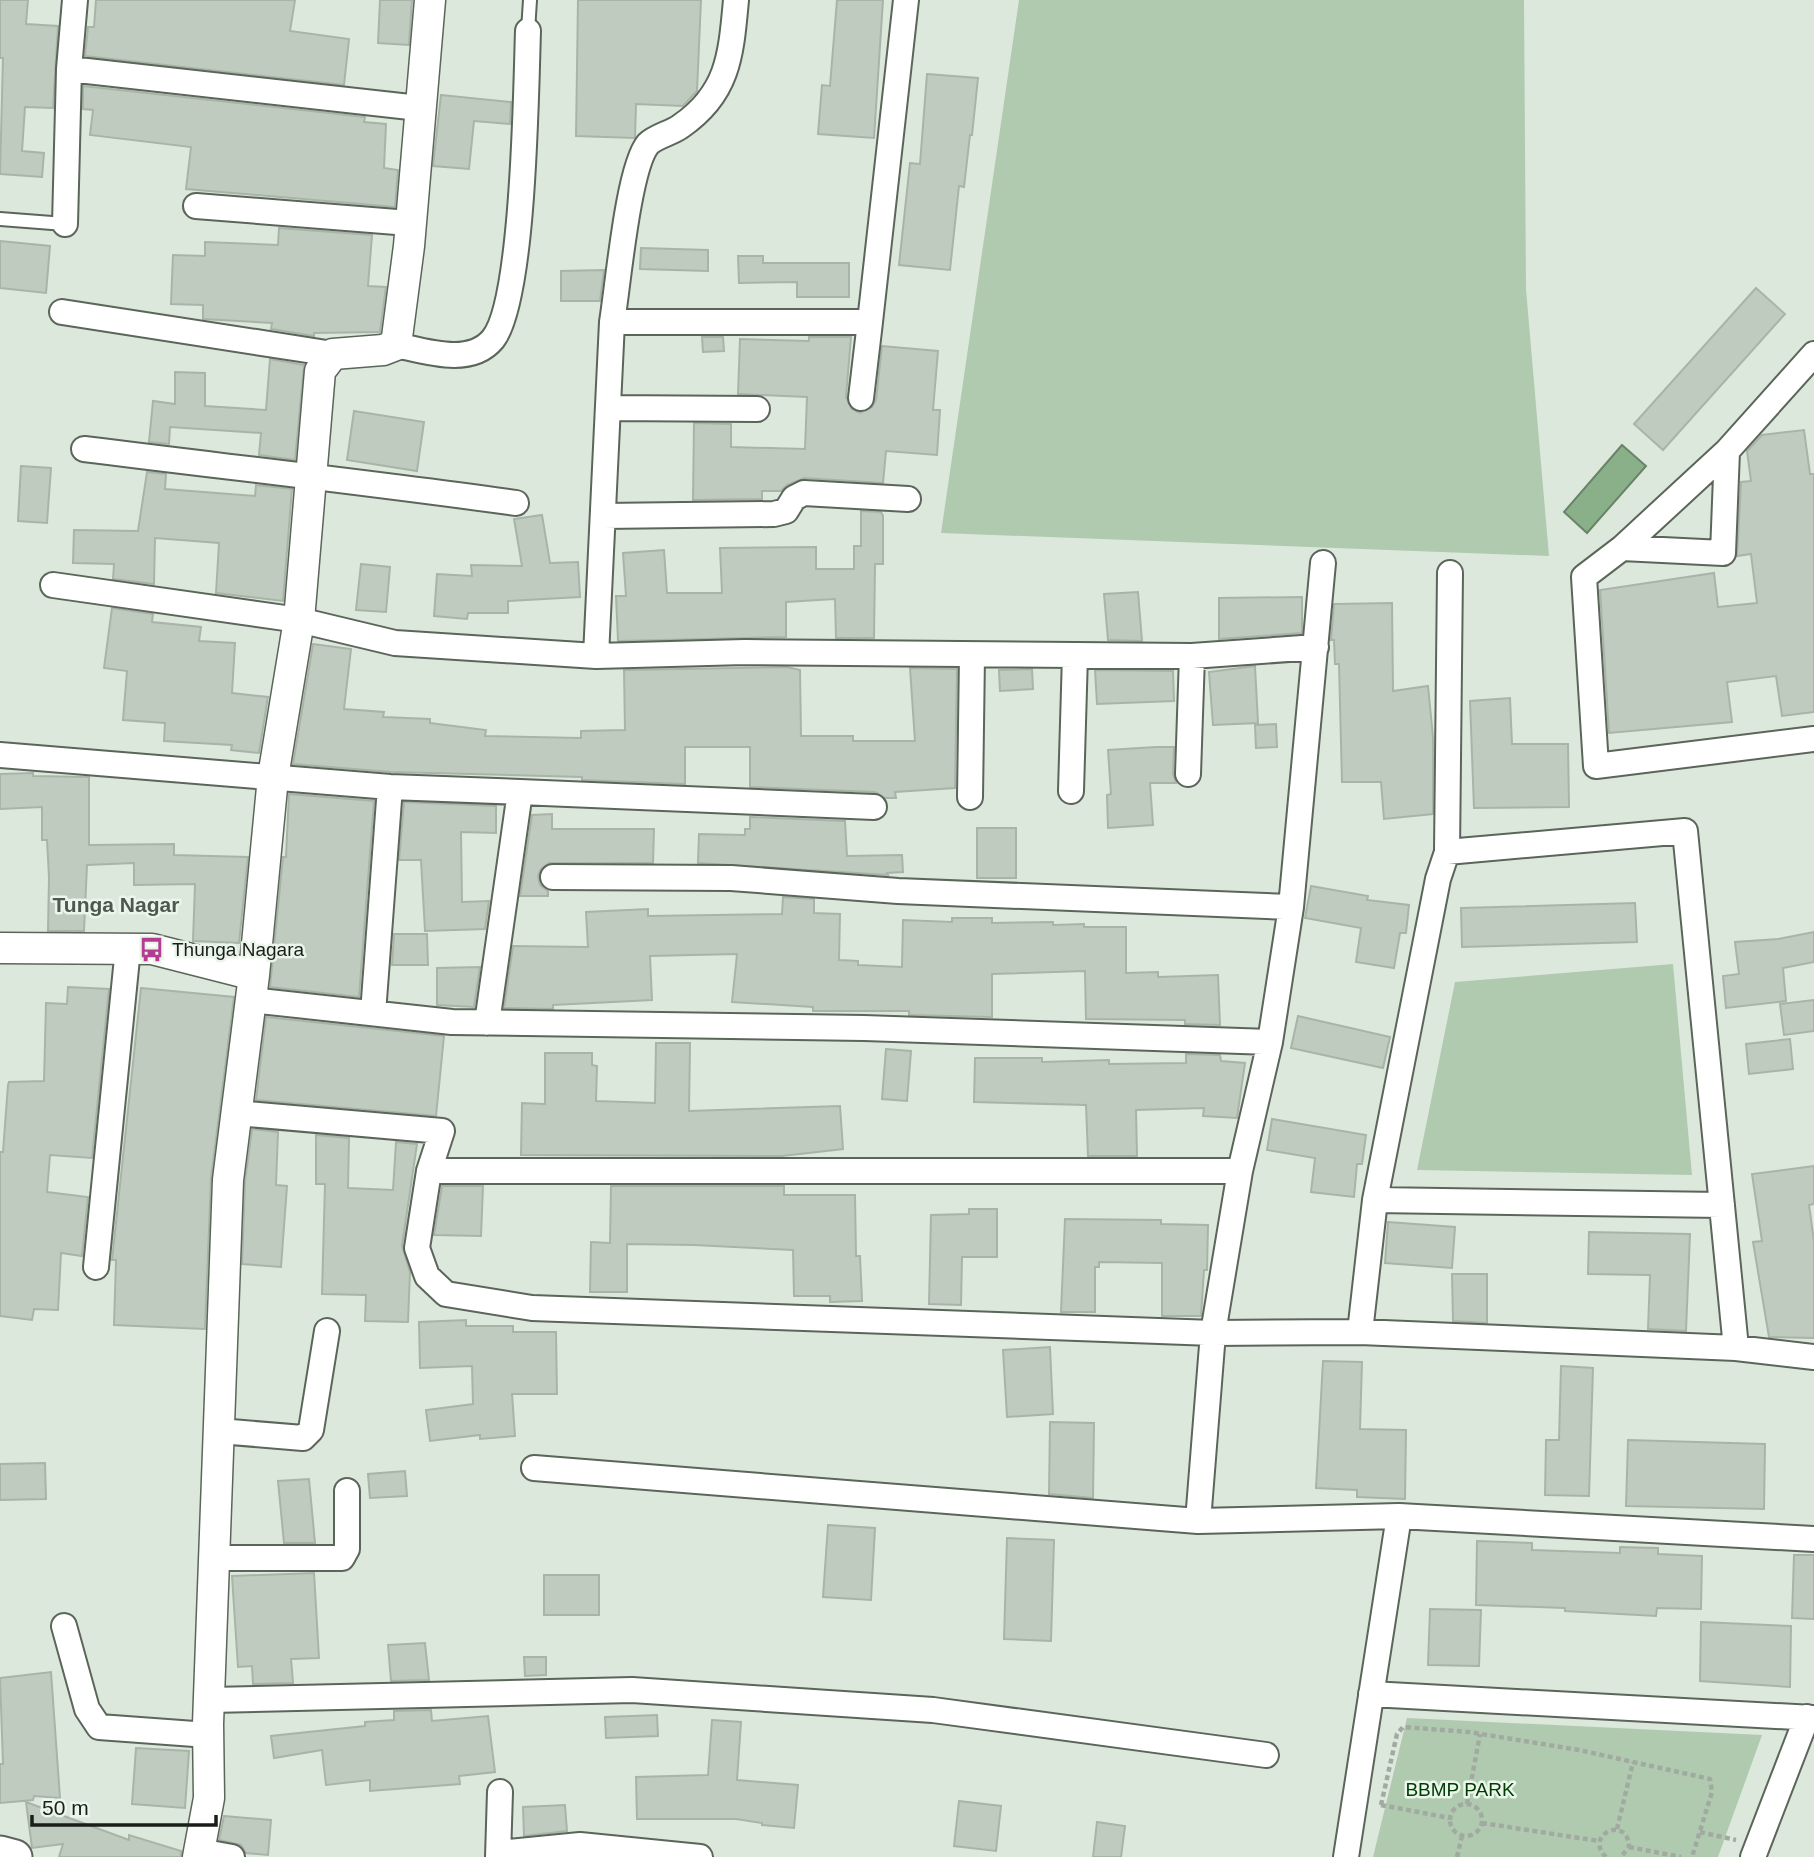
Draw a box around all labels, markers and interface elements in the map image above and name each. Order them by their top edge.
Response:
district label: Tunga Nagar [53,893,179,916]
bus stop icon: Thunga Nagara [138,935,166,963]
place label: Thunga Nagara [172,939,304,960]
park label: BBMP PARK [1405,1779,1515,1800]
scale bar [32,1784,215,1828]
text: 50 m [42,1796,89,1819]

